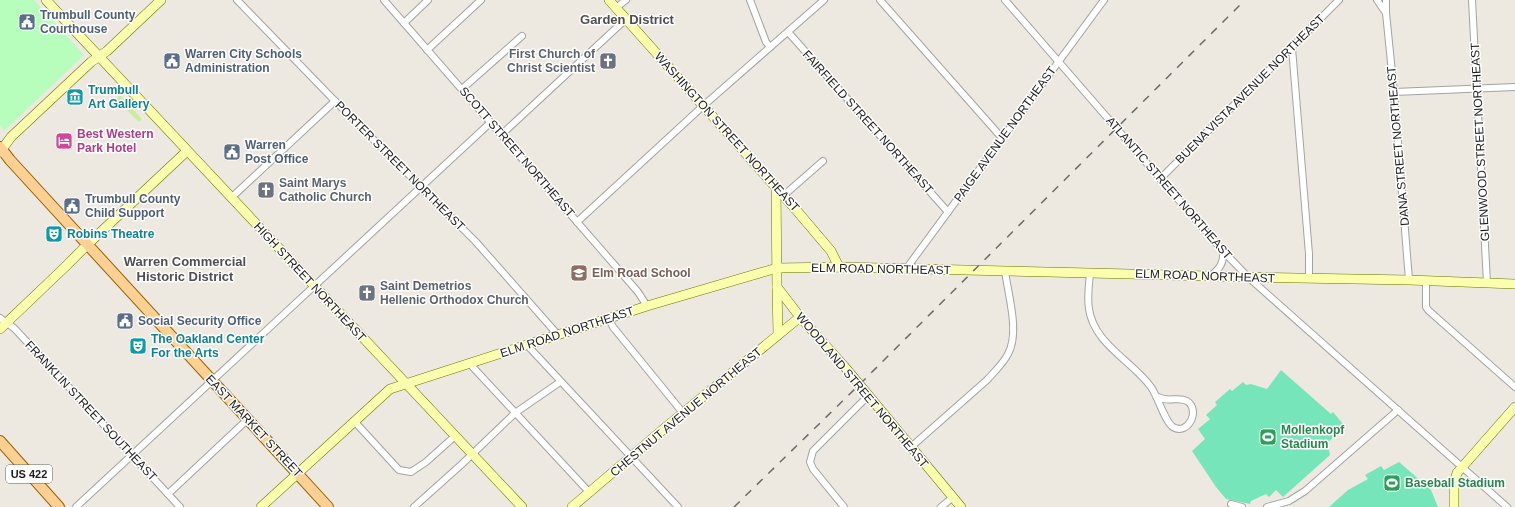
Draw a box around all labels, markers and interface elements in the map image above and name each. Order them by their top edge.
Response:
place label: Trumbull County Courthouse [40,8,136,36]
street label: BUENA VISTA AVENUE NORTHEAST [1172,11,1328,167]
public building icon: Trumbull County Courthouse [17,12,37,32]
district label: Garden District [580,12,675,27]
street label: GLENWOOD STREET NORTHEAST [1468,42,1492,242]
place label: Warren City Schools Administration [185,47,302,75]
place label: First Church of Christ Scientist [507,47,596,75]
street label: FAIRFIELD STREET NORTHEAST [800,47,937,197]
street label: WASHINGTON STREET NORTHEAST [652,49,803,215]
public building icon: Warren City Schools Administration [162,51,182,71]
church icon: First Church of Christ Scientist [598,51,618,71]
street label: PAIGE AVENUE NORTHEAST [951,63,1059,204]
street label: DANA STREET NORTHEAST [1384,65,1412,226]
place label: Trumbull Art Gallery [88,83,150,111]
street label: SCOTT STREET NORTHEAST [457,84,578,220]
museum icon: Trumbull Art Gallery [65,87,85,107]
street label: PORTER STREET NORTHEAST [332,98,468,234]
street label: ATLANTIC STREET NORTHEAST [1103,114,1235,263]
place label: Best Western Park Hotel [77,127,153,155]
hotel icon: Best Western Park Hotel [54,131,74,151]
place label: Warren Post Office [245,138,309,166]
public building icon: Warren Post Office [222,142,242,162]
place label: Saint Marys Catholic Church [279,176,372,204]
church icon: Saint Marys Catholic Church [256,180,276,200]
place label: Trumbull County Child Support [85,192,181,220]
public building icon: Trumbull County Child Support [62,196,82,216]
street label: HIGH STREET NORTHEAST [251,220,369,345]
theatre icon: Robins Theatre [44,224,64,244]
place label: Robins Theatre [67,227,155,241]
district label: Warren Commercial Historic District [124,254,246,284]
street label: ELM ROAD NORTHEAST [811,261,952,277]
school or university icon: Elm Road School [569,263,589,283]
place label: Elm Road School [592,266,691,280]
street label: ELM ROAD NORTHEAST [1135,267,1276,285]
place label: Saint Demetrios Hellenic Orthodox Church [380,279,529,307]
church icon: Saint Demetrios Hellenic Orthodox Church [357,283,377,303]
street label: ELM ROAD NORTHEAST [498,304,636,360]
street label: WOODLAND STREET NORTHEAST [793,310,932,471]
public building icon: Social Security Office [115,311,135,331]
place label: Social Security Office [138,314,262,328]
place label: The Oakland Center For the Arts [151,332,265,360]
theatre icon: The Oakland Center For the Arts [128,336,148,356]
street label: FRANKLIN STREET SOUTHEAST [22,338,160,484]
street label: CHESTNUT AVENUE NORTHEAST [607,344,765,480]
street label: EAST MARKET STREET [203,372,306,481]
place label: Mollenkopf Stadium [1281,423,1345,451]
sports icon: Mollenkopf Stadium [1258,427,1278,447]
road number: US 422 [6,465,52,483]
sports icon: Baseball Stadium [1382,473,1402,493]
place label: Baseball Stadium [1405,476,1505,490]

